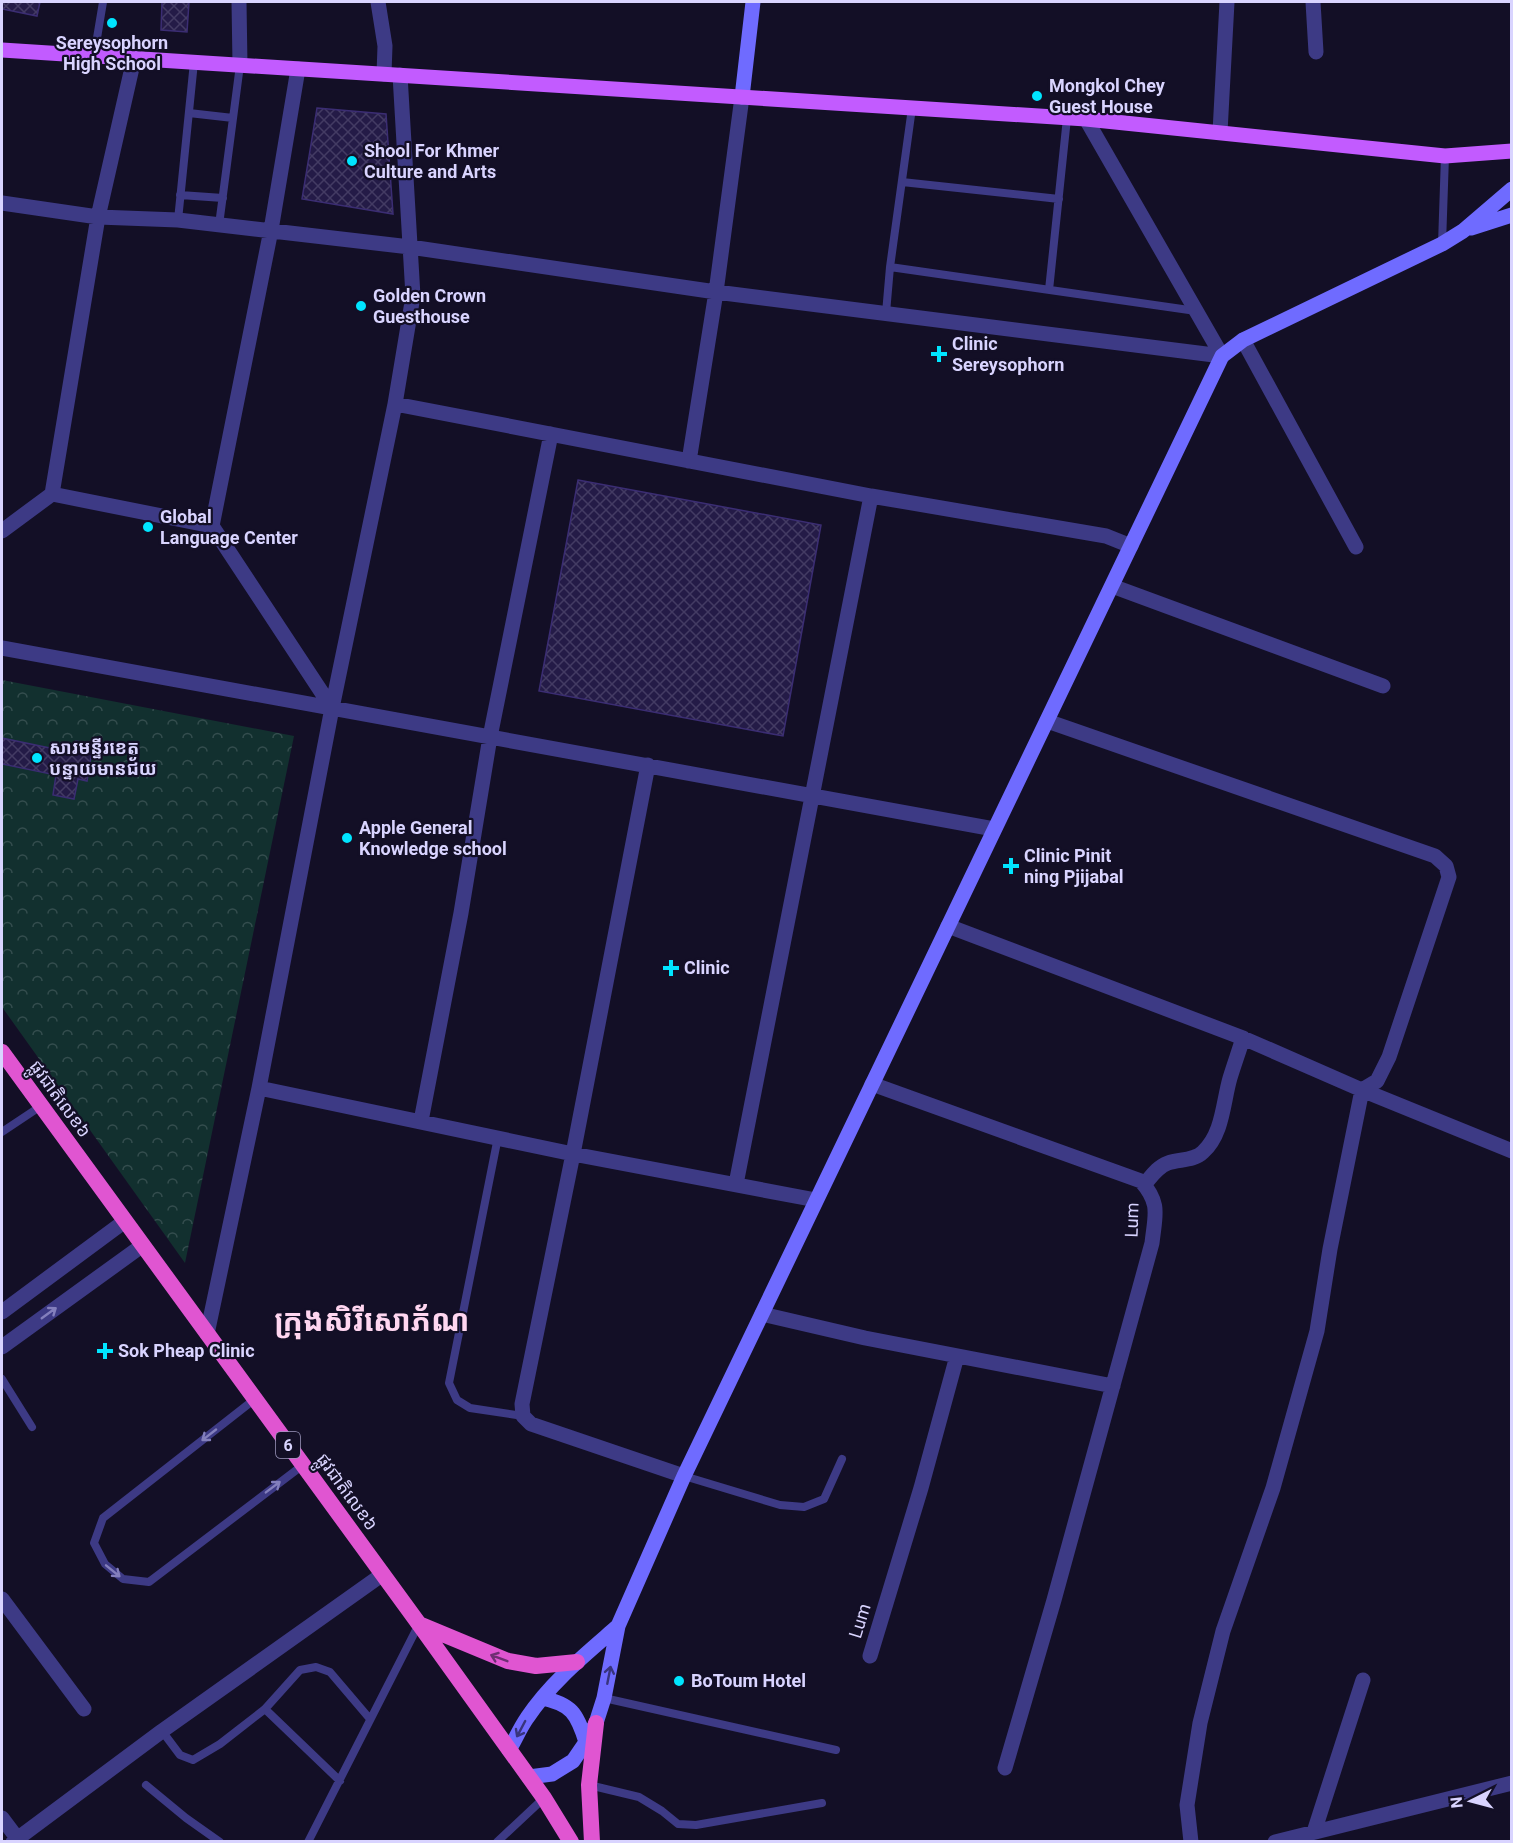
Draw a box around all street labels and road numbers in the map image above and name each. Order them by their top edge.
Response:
street label: ផ្លូវជាតិលេខ៦ [20,1056,95,1145]
street label: Lum [1120,1202,1143,1238]
road number: 6 [276,1432,300,1458]
street label: ផ្លូវជាតិលេខ៦ [307,1449,382,1538]
street label: Lum [844,1601,875,1641]

